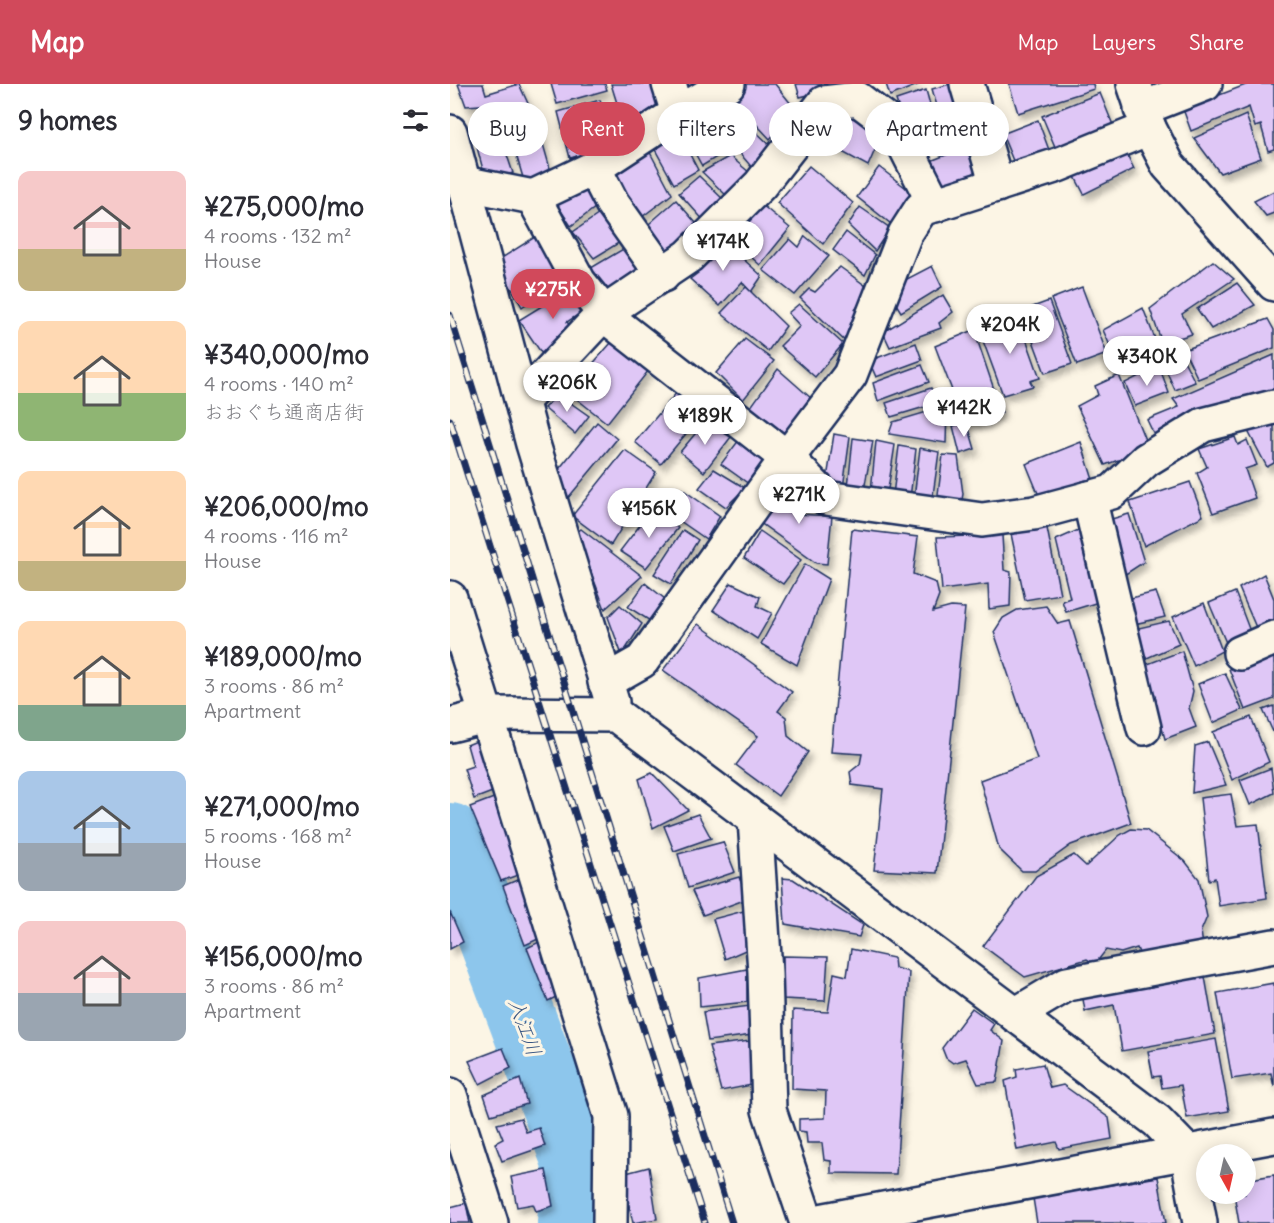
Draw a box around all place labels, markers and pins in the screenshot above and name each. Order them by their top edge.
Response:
pin: ¥174K [681,221,765,272]
pin: ¥275K [511,269,595,320]
pin: ¥204K [968,304,1052,355]
pin: ¥340K [1105,336,1189,387]
pin: ¥206K [525,362,609,413]
pin: ¥142K [922,387,1006,438]
pin: ¥189K [663,395,747,446]
pin: ¥271K [757,474,841,525]
pin: ¥156K [607,488,691,539]

